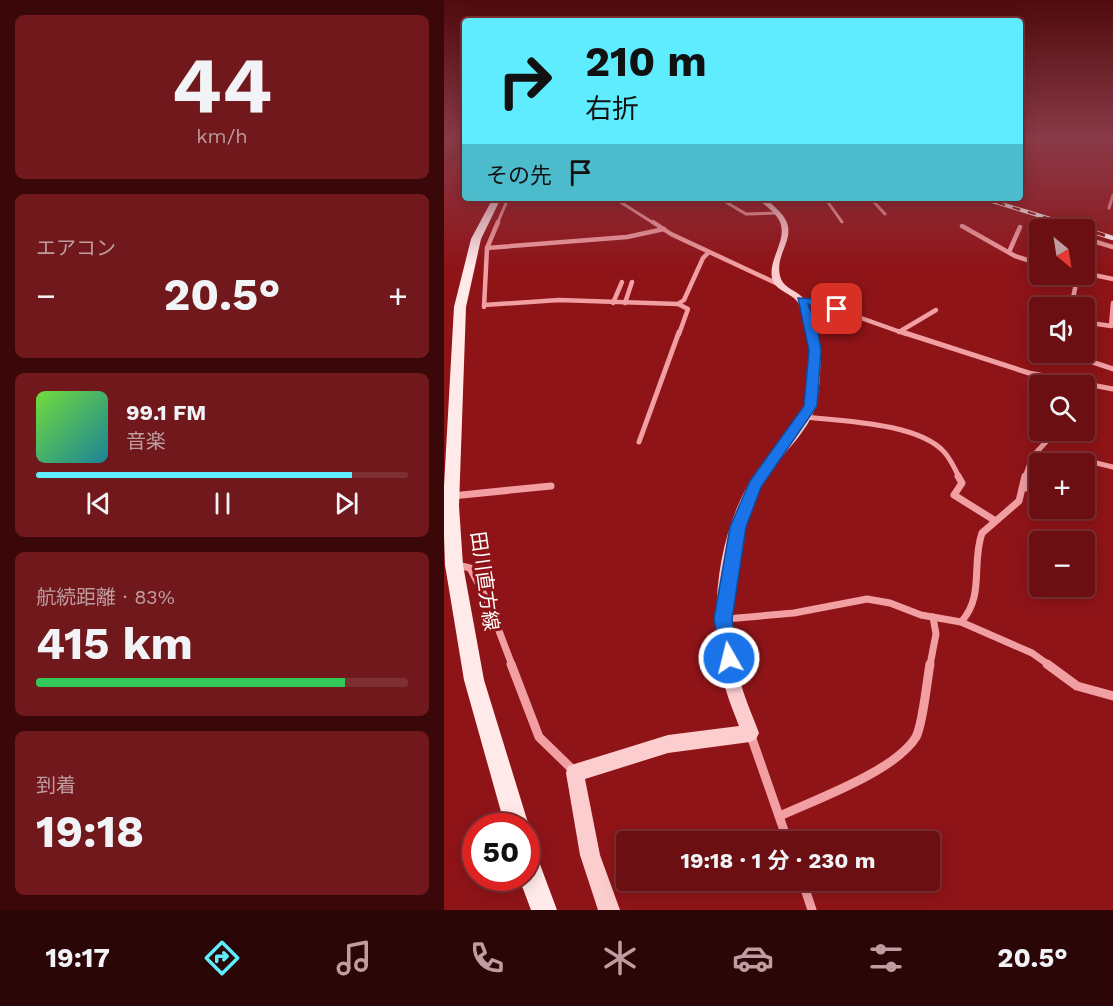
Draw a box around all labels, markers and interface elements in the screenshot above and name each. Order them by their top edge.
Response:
text: 210 m [585,37,707,86]
text: 44 [172,39,272,131]
icon: right [486,42,564,120]
text: 右折 [585,93,639,125]
text: km/h [196,124,248,148]
icon: arrive [564,156,597,189]
text: その先 [486,163,552,188]
north arrow [1029,219,1095,285]
map controls [1029,219,1095,597]
text: エアコン [36,236,116,260]
text: 20.5° [164,268,280,321]
text: − [36,276,56,315]
text: + [388,276,408,315]
pin [811,283,862,334]
icon: arrive [820,292,853,325]
button: sound [1029,297,1095,363]
button: search [1029,375,1095,441]
text: 99.1 FM [126,400,206,425]
text: 音楽 [126,429,166,453]
button: + [1029,453,1095,519]
icon: previous [82,487,115,520]
icon: pause [206,487,239,520]
icon: next [330,487,363,520]
street label: 田川直方線 [466,530,504,632]
button: − [1029,531,1095,597]
text: 航続距離 · 83% [36,585,175,609]
text: 415 km [36,617,193,670]
position arrow [697,626,761,690]
text: 到着 [36,773,76,797]
text: 19:18 [36,805,144,858]
speed limit sign: 50 [462,813,540,891]
text: 19:18 · 1 分 · 230 m [680,848,876,873]
icon: directions [201,937,243,979]
icon: music [333,937,375,979]
icon: phone [466,937,508,979]
icon: climate [599,937,641,979]
icon: car [732,937,774,979]
icon: filters [865,937,907,979]
text: 19:17 [45,942,110,974]
text: 20.5° [997,942,1068,974]

